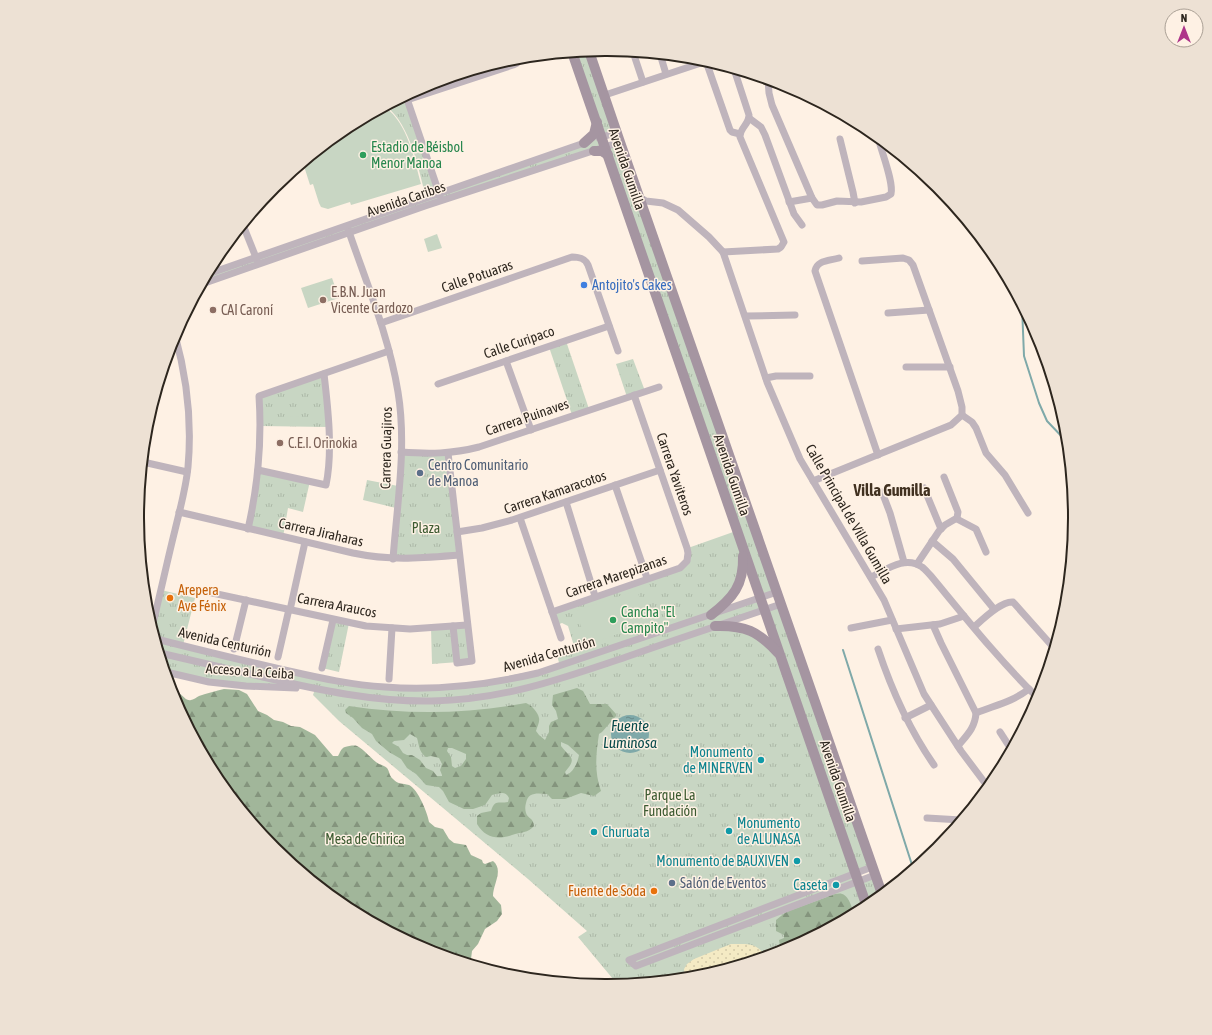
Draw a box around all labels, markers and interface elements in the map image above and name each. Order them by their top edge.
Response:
north arrow [1164,8,1204,48]
text: N [1181,12,1187,24]
street label: Avenida Gumilla [606,126,648,212]
place label: Estadio de Béisbol Menor Manoa [371,139,464,171]
marker: Estadio de Béisbol Menor Manoa [358,150,368,160]
street label: Avenida Caribes [365,178,447,220]
street label: Calle Potuaras [439,256,515,296]
place label: Antojito's Cakes [592,277,672,293]
marker: Antojito's Cakes [579,280,589,290]
place label: E.B.N. Juan Vicente Cardozo [331,284,413,316]
marker: E.B.N. Juan Vicente Cardozo [318,295,328,305]
place label: CAI Caroní [221,302,273,318]
marker: CAI Caroní [208,305,218,315]
street label: Calle Curipaco [482,322,556,362]
street label: Carrera Puinaves [483,395,571,439]
street label: Carrera Guajiros [377,407,395,489]
street label: Carrera Yaviteros [653,431,697,518]
street label: Avenida Gumilla [711,432,753,518]
place label: C.E.I. Orinokia [288,435,358,451]
marker: C.E.I. Orinokia [275,438,285,448]
street label: Calle Principal de Villa Gumilla [802,441,896,587]
place label: Centro Comunitario de Manoa [428,457,528,489]
street label: Carrera Kamaracotos [502,467,608,517]
marker: Centro Comunitario de Manoa [415,468,425,478]
district label: Villa Gumilla [853,481,930,499]
street label: Carrera Jiraharas [277,514,365,550]
park label: Plaza [412,520,440,536]
street label: Carrera Marepizanas [563,551,669,601]
place label: Arepera Ave Fénix [178,582,226,614]
street label: Carrera Araucos [296,589,378,621]
marker: Arepera Ave Fénix [165,593,175,603]
place label: Cancha "El Campito" [621,604,676,636]
marker: Cancha "El Campito" [608,615,618,625]
street label: Avenida Centurión [177,624,273,660]
street label: Avenida Centurión [501,633,597,675]
street label: Acceso a La Ceiba [205,660,295,682]
water label: Fuente Luminosa [603,717,657,751]
street label: Avenida Gumilla [817,738,859,824]
place label: Monumento de MINERVEN [683,744,753,776]
marker: Monumento de MINERVEN [756,755,766,765]
park label: Parque La Fundación [643,787,697,819]
place label: Monumento de ALUNASA [737,815,800,847]
place label: Churuata [602,824,650,840]
marker: Monumento de ALUNASA [724,826,734,836]
marker: Churuata [589,827,599,837]
park label: Mesa de Chirica [325,831,405,847]
place label: Monumento de BAUXIVEN [656,853,789,869]
marker: Monumento de BAUXIVEN [792,856,802,866]
place label: Salón de Eventos [680,875,766,891]
place label: Caseta [793,877,828,893]
marker: Salón de Eventos [667,878,677,888]
marker: Caseta [831,880,841,890]
place label: Fuente de Soda [568,883,646,899]
marker: Fuente de Soda [649,886,659,896]

